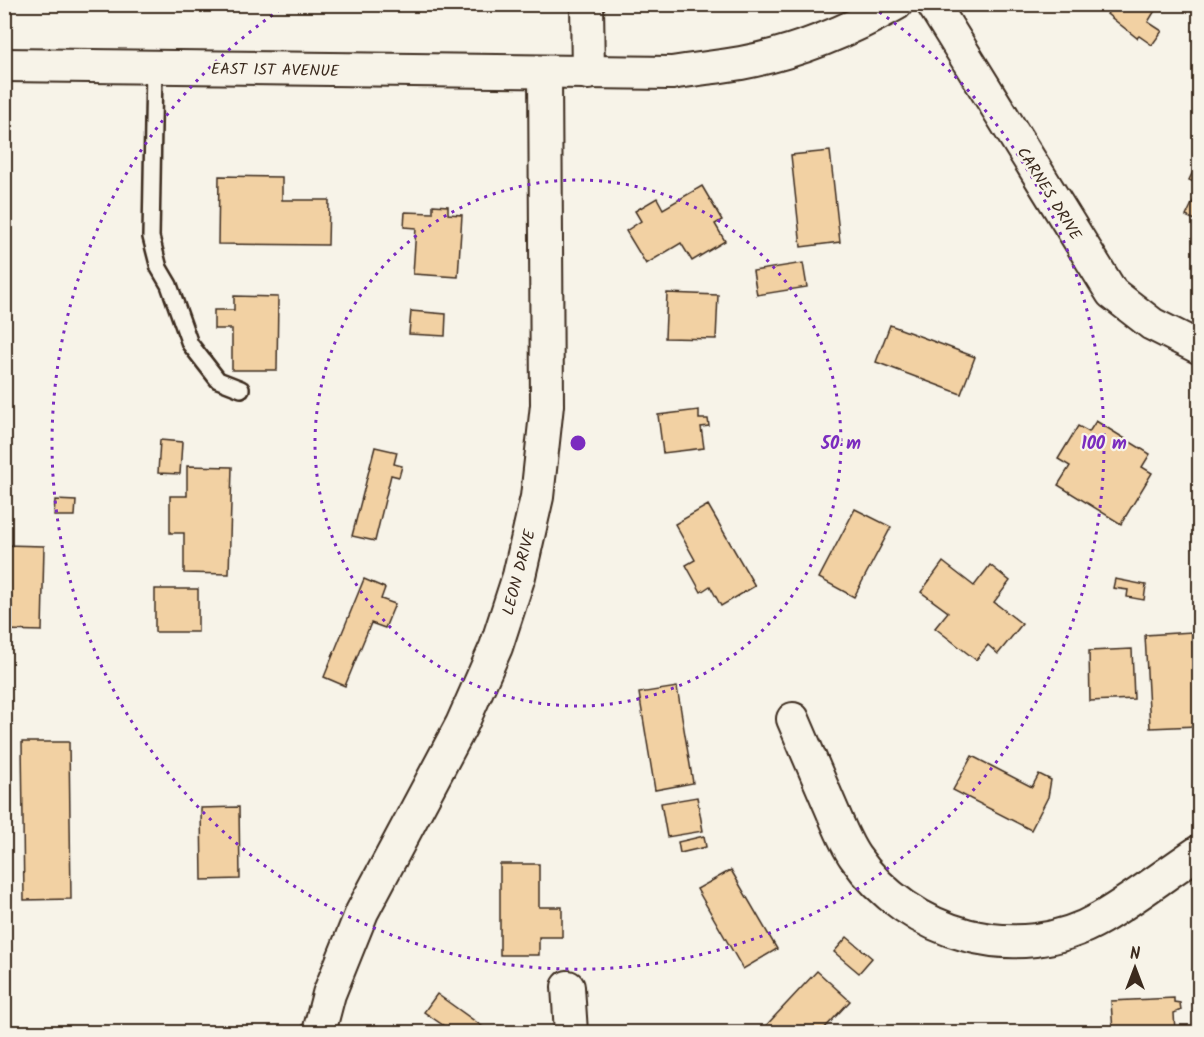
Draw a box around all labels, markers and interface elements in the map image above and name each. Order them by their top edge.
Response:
street label: EAST 1ST AVENUE [211,57,340,84]
street label: CARNES DRIVE [1010,142,1088,246]
text: 50 m [820,430,861,459]
text: 100 m [1081,430,1127,459]
centre of rings [568,433,588,453]
street label: LEON DRIVE [496,526,543,618]
north arrow [1105,938,1165,998]
text: N [1130,942,1140,967]

